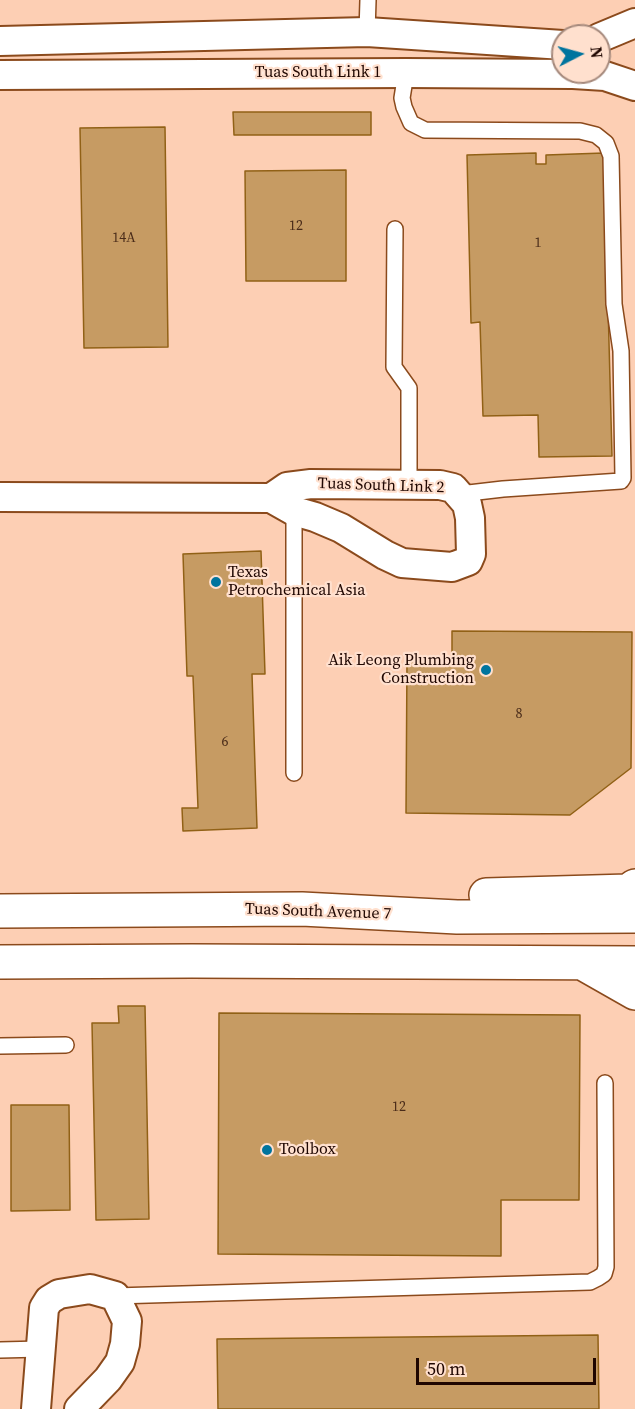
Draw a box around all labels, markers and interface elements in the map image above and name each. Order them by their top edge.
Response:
north arrow [551,24,611,84]
text: N [585,45,608,59]
street label: Tuas South Link 1 [255,63,381,83]
house number: 12 [289,218,303,234]
house number: 14A [112,230,136,246]
house number: 1 [535,235,541,251]
street label: Tuas South Link 2 [317,474,445,498]
place label: Texas Petrochemical Asia [228,563,365,601]
marker: Texas Petrochemical Asia [209,575,223,589]
place label: Aik Leong Plumbing Construction [328,651,474,689]
marker: Aik Leong Plumbing Construction [479,663,493,677]
house number: 8 [516,706,522,722]
house number: 6 [222,734,228,750]
street label: Tuas South Avenue 7 [245,900,391,924]
house number: 12 [392,1099,406,1115]
place label: Toolbox [279,1140,336,1160]
marker: Toolbox [260,1143,274,1157]
scale bar [419,1346,599,1384]
text: 50 m [427,1356,465,1381]

